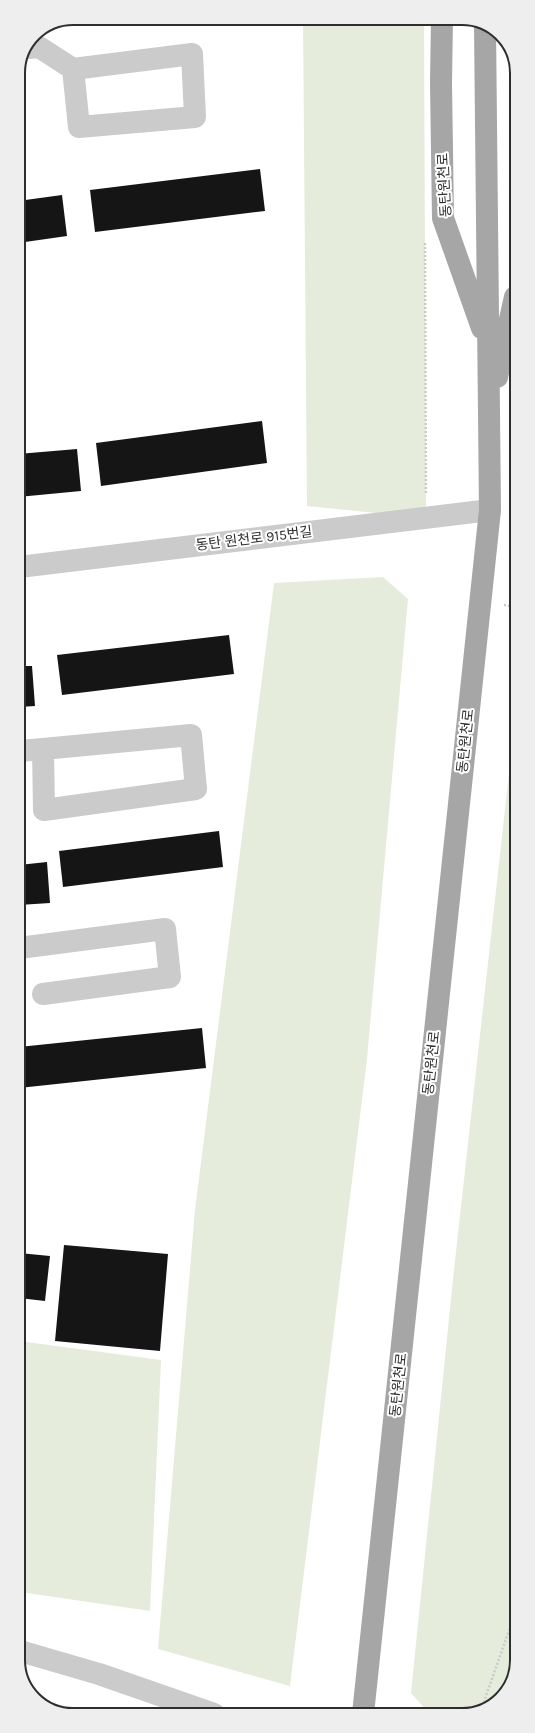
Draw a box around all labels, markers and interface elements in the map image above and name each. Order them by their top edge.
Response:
street label: 동탄원천로 [434,152,455,218]
street label: 동탄 원천로 915번길 [195,523,313,554]
street label: 동탄원천로 [454,708,477,774]
street label: 동탄원천로 [420,1030,443,1096]
street label: 동탄원천로 [387,1352,410,1418]

